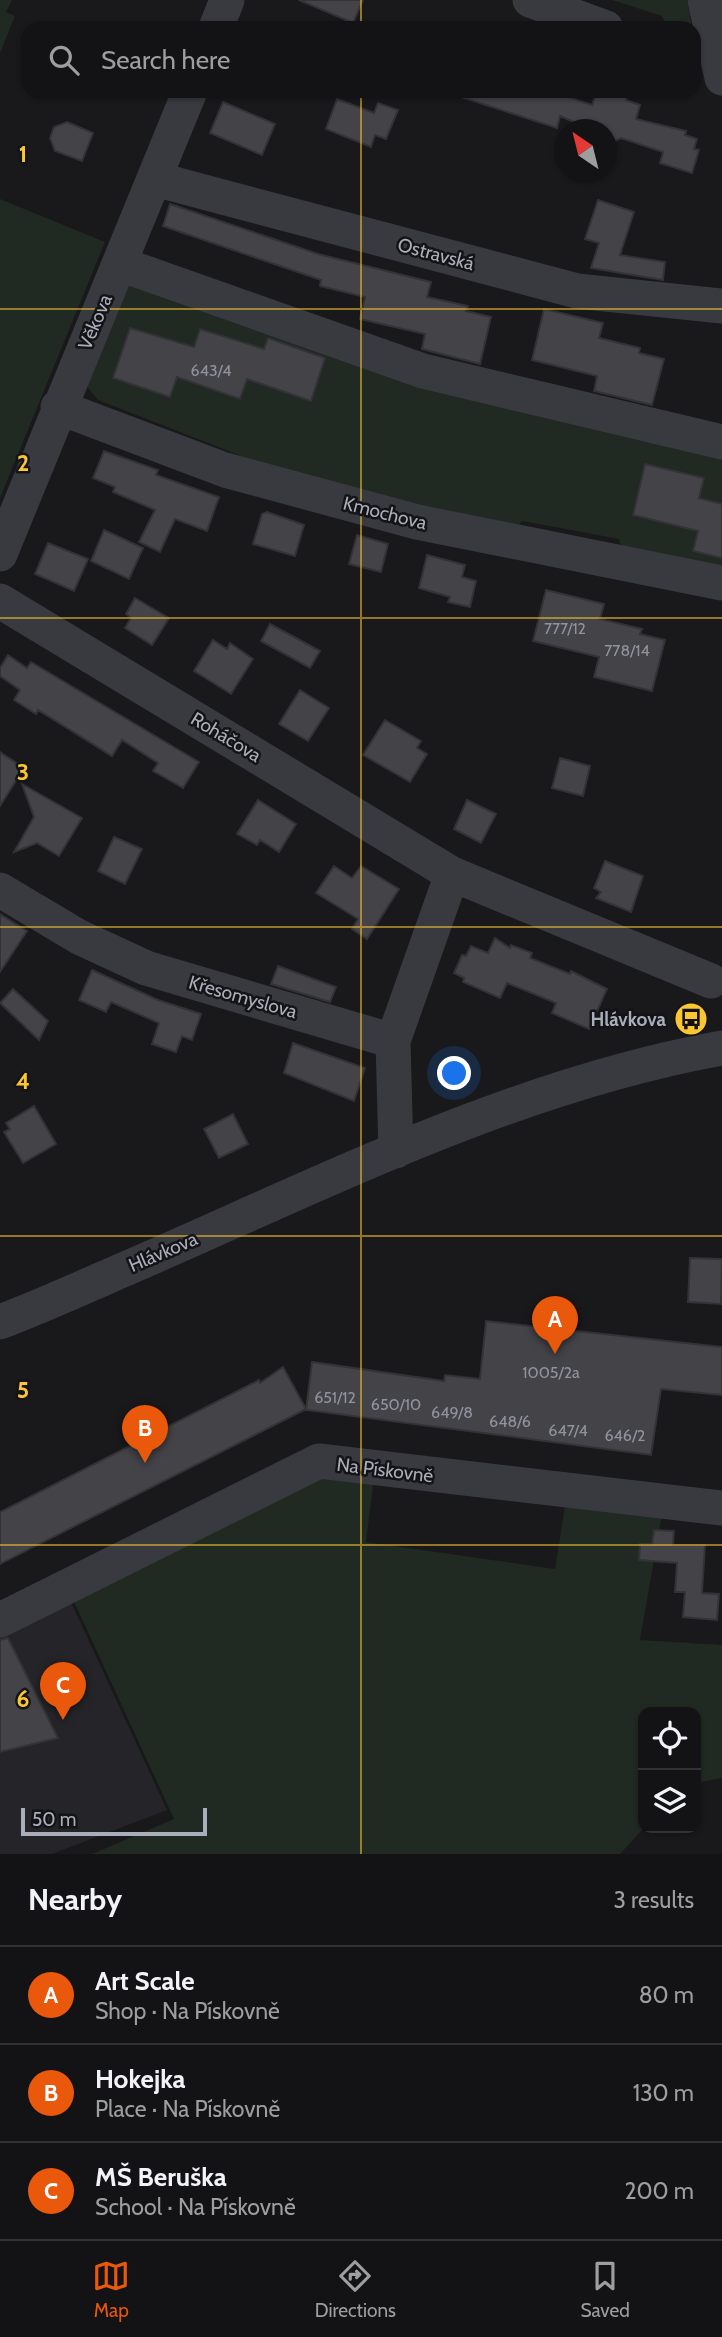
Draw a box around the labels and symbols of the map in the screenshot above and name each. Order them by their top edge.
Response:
north arrow [554,119,617,182]
text: 1 [19,140,27,168]
street label: Ostravská [395,233,477,275]
street label: Věkova [73,291,117,353]
house number: 643/4 [191,361,231,380]
text: 2 [17,449,29,477]
street label: Kmochova [341,492,429,534]
house number: 777/12 [544,619,586,638]
house number: 778/14 [604,641,650,660]
street label: Roháčova [187,707,265,767]
text: 3 [17,758,29,786]
street label: Křesomyslova [186,971,300,1023]
bus stop icon: Hlávkova [672,1000,710,1038]
place label: Hlávkova [591,1008,667,1031]
your location [437,1056,471,1090]
text: 4 [16,1067,30,1095]
street label: Hlávkova [125,1227,201,1277]
pin: A [532,1296,578,1354]
house number: 1005/2a [522,1363,580,1382]
text: 5 [17,1376,29,1404]
house number: 651/12 [314,1388,356,1407]
house number: 650/10 [371,1395,421,1414]
house number: 649/8 [431,1403,473,1422]
pin: B [122,1405,168,1463]
house number: 648/6 [489,1412,531,1431]
house number: 647/4 [548,1421,588,1440]
house number: 646/2 [605,1426,645,1445]
street label: Na Pískovně [335,1453,435,1487]
pin: C [40,1662,86,1720]
text: 6 [17,1685,29,1713]
scale bar [21,1805,206,1837]

